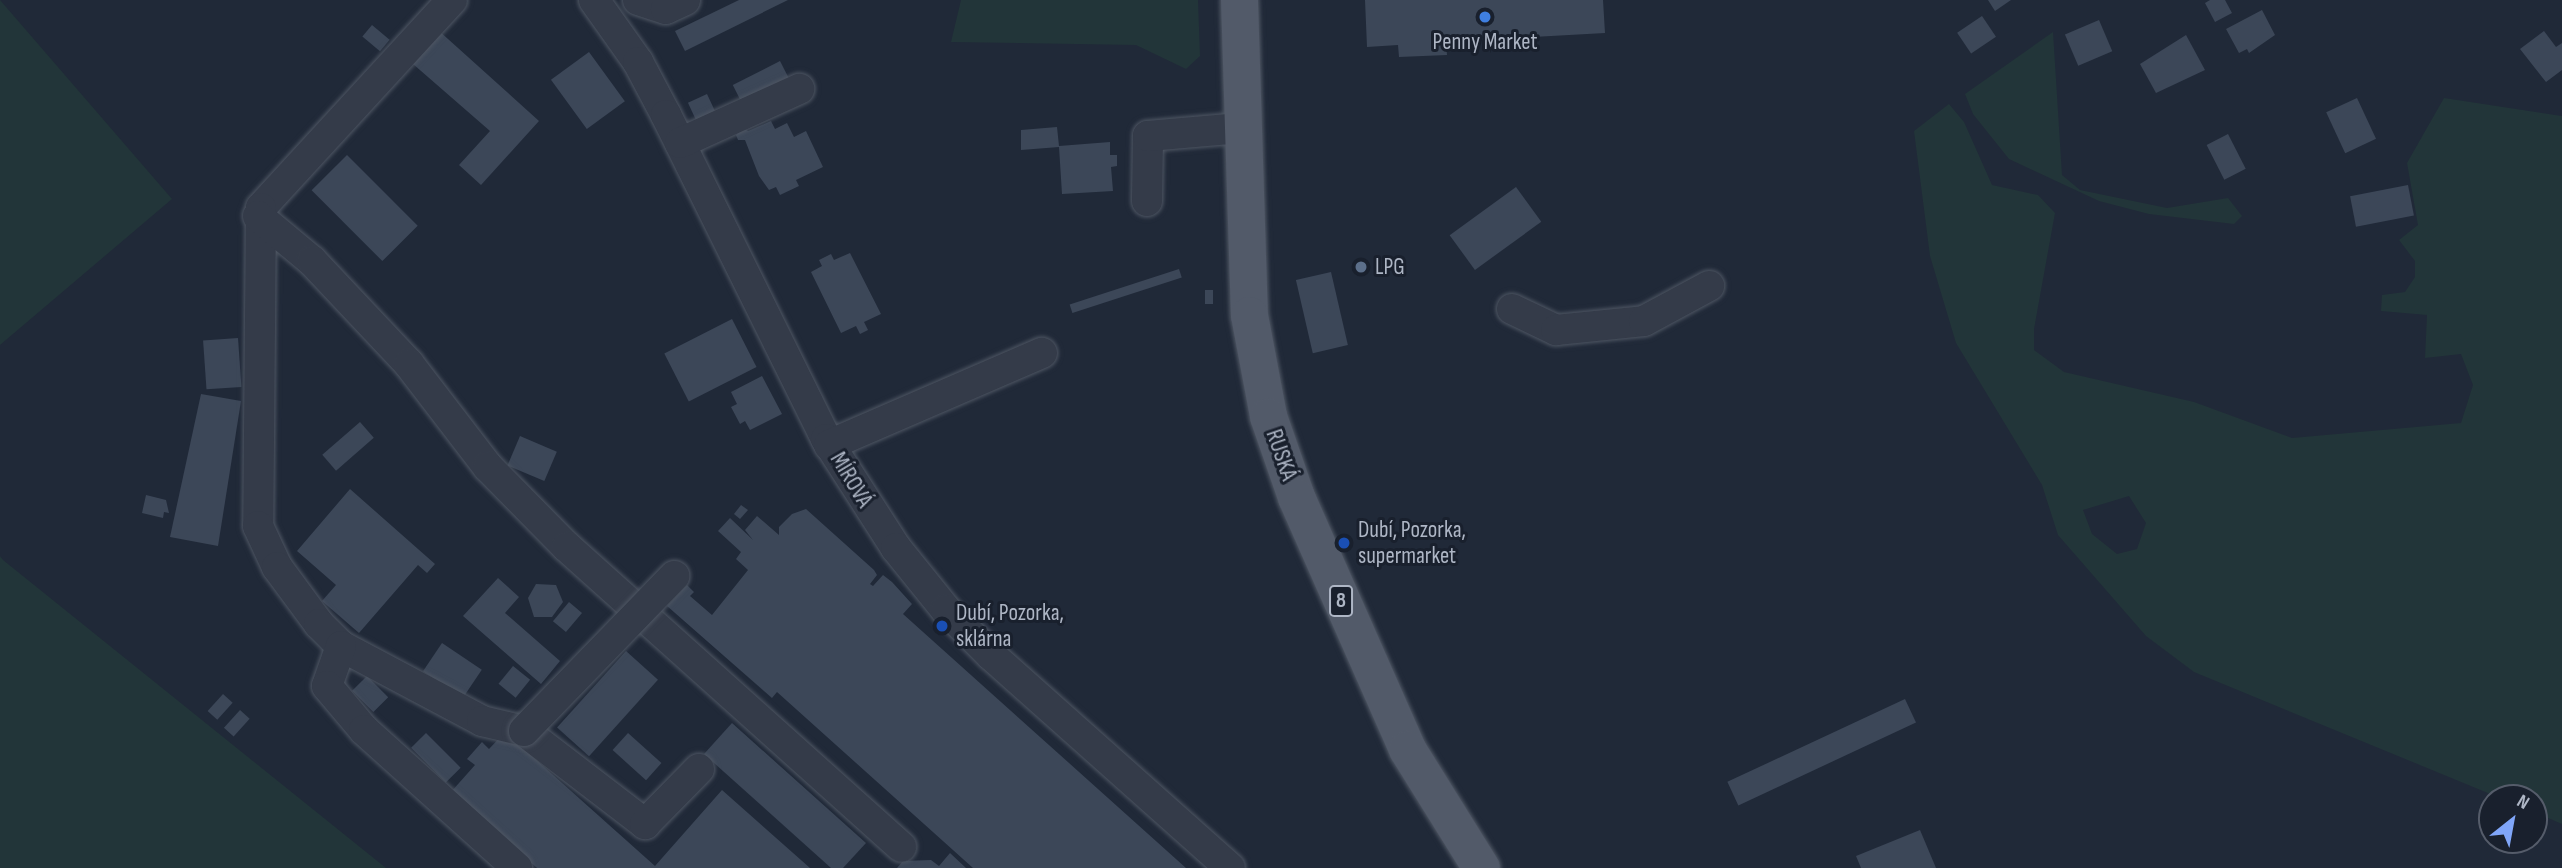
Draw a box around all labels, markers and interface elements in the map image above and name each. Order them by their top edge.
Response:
marker: Penny Market [1477,9,1493,25]
place label: Penny Market [1433,28,1537,56]
place label: LPG [1375,253,1405,281]
marker: LPG [1353,259,1369,275]
street label: RUSKÁ [1259,426,1303,484]
street label: MÍROVÁ [824,447,878,513]
place label: Dubí, Pozorka, supermarket [1358,516,1466,570]
marker: Dubí, Pozorka, supermarket [1336,535,1352,551]
road number: 8 [1329,584,1353,618]
place label: Dubí, Pozorka, sklárna [956,599,1064,653]
marker: Dubí, Pozorka, sklárna [934,618,950,634]
north arrow [2478,784,2548,854]
text: N [2513,790,2533,815]

